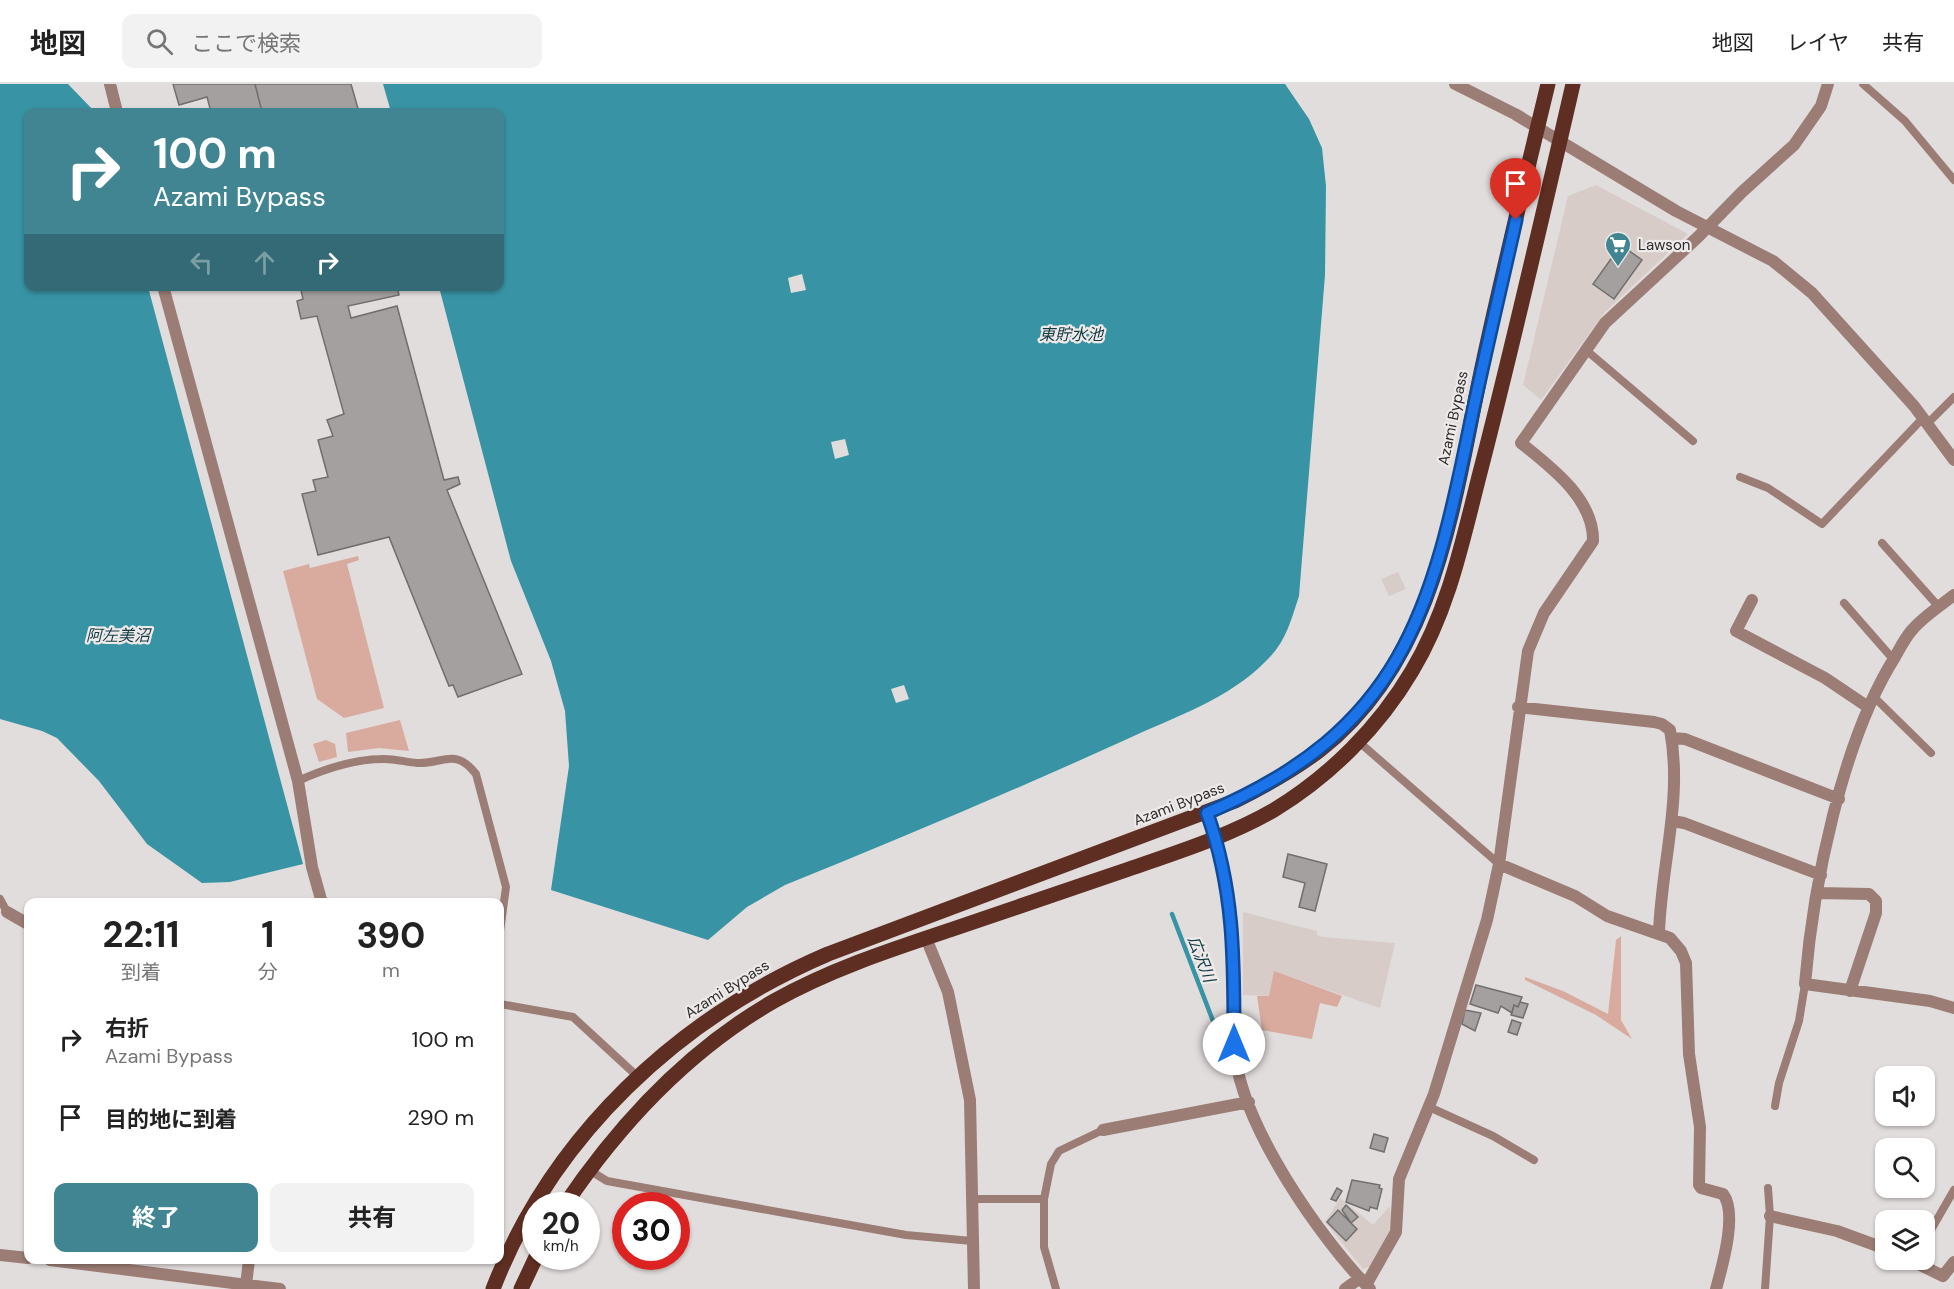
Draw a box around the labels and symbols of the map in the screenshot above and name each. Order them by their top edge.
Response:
pin [1490,158,1541,220]
supermarket icon: Lawson [1603,230,1633,268]
place label: Lawson [1638,235,1690,255]
water label: 東貯水池 [1039,324,1105,345]
street label: Azami Bypass [1433,369,1473,467]
water label: 阿左美沼 [86,625,152,646]
street label: Azami Bypass [1131,777,1227,831]
water label: 広沢川 [1183,933,1221,987]
street label: Azami Bypass [681,955,773,1023]
position arrow [1202,1012,1266,1076]
speed limit sign: 30 [612,1192,690,1270]

